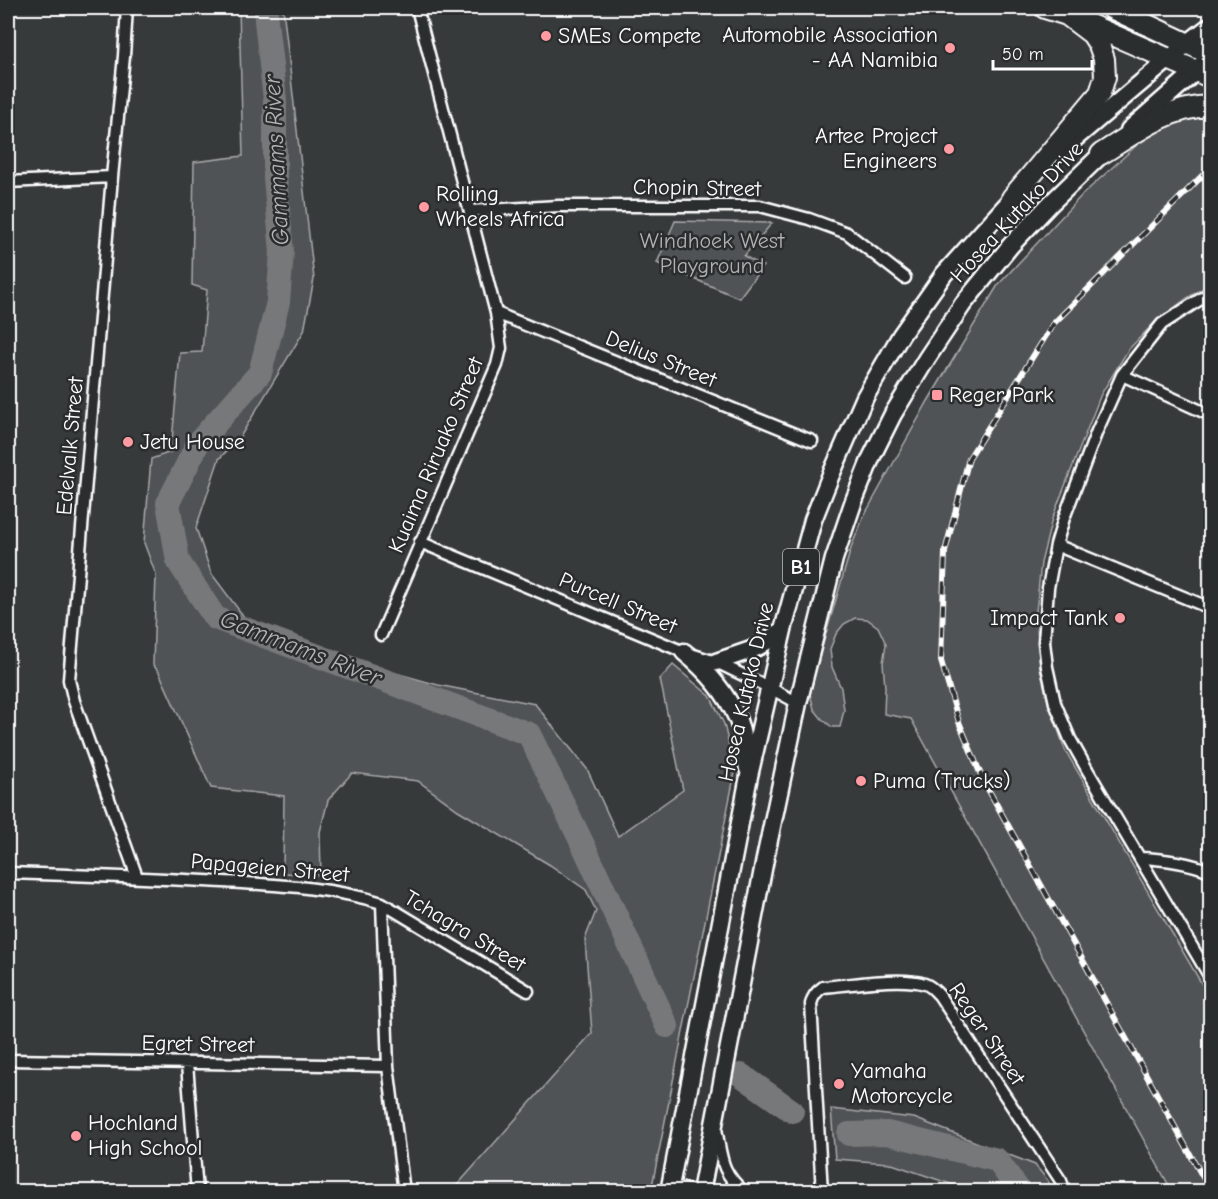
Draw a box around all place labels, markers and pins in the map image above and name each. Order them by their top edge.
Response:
place label: Automobile Association - AA Namibia [722,22,938,73]
place label: SMEs Compete [558,23,701,49]
marker: SMEs Compete [539,29,553,43]
marker: Automobile Association - AA Namibia [943,41,957,55]
place label: Artee Project Engineers [815,123,938,174]
marker: Artee Project Engineers [942,142,956,156]
place label: Rolling Wheels Africa [436,181,565,232]
marker: Rolling Wheels Africa [417,200,431,214]
place label: Reger Park [949,382,1054,408]
marker: Reger Park [930,388,944,402]
place label: Jetu House [140,429,245,455]
marker: Jetu House [121,435,135,449]
place label: Impact Tank [990,605,1108,631]
marker: Impact Tank [1113,611,1127,625]
place label: Puma (Trucks) [873,768,1011,794]
marker: Puma (Trucks) [854,774,868,788]
place label: Yamaha Motorcycle [851,1058,953,1109]
marker: Yamaha Motorcycle [832,1077,846,1091]
place label: Hochland High School [88,1110,202,1161]
marker: Hochland High School [69,1129,83,1143]

